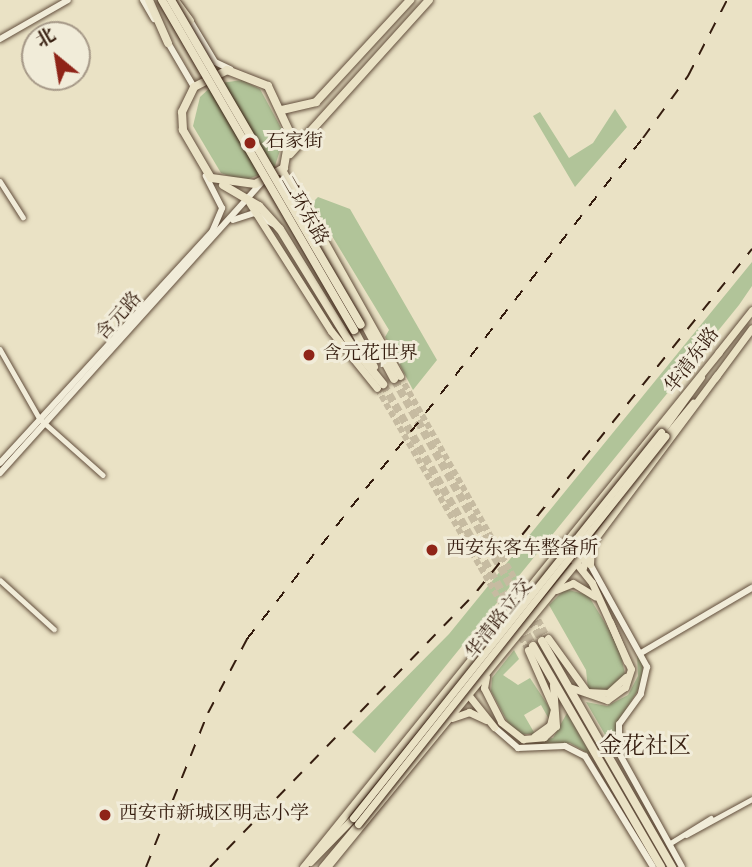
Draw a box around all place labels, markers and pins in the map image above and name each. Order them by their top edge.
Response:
place label: 石家街 [266,132,323,154]
marker: 石家街 [240,133,260,153]
place label: 含元花世界 [323,344,418,366]
marker: 含元花世界 [301,347,317,363]
place label: 西安东客车整备所 [446,539,598,561]
marker: 西安东客车整备所 [424,542,440,558]
place label: 西安市新城区明志小学 [119,804,309,826]
marker: 西安市新城区明志小学 [97,807,113,823]

